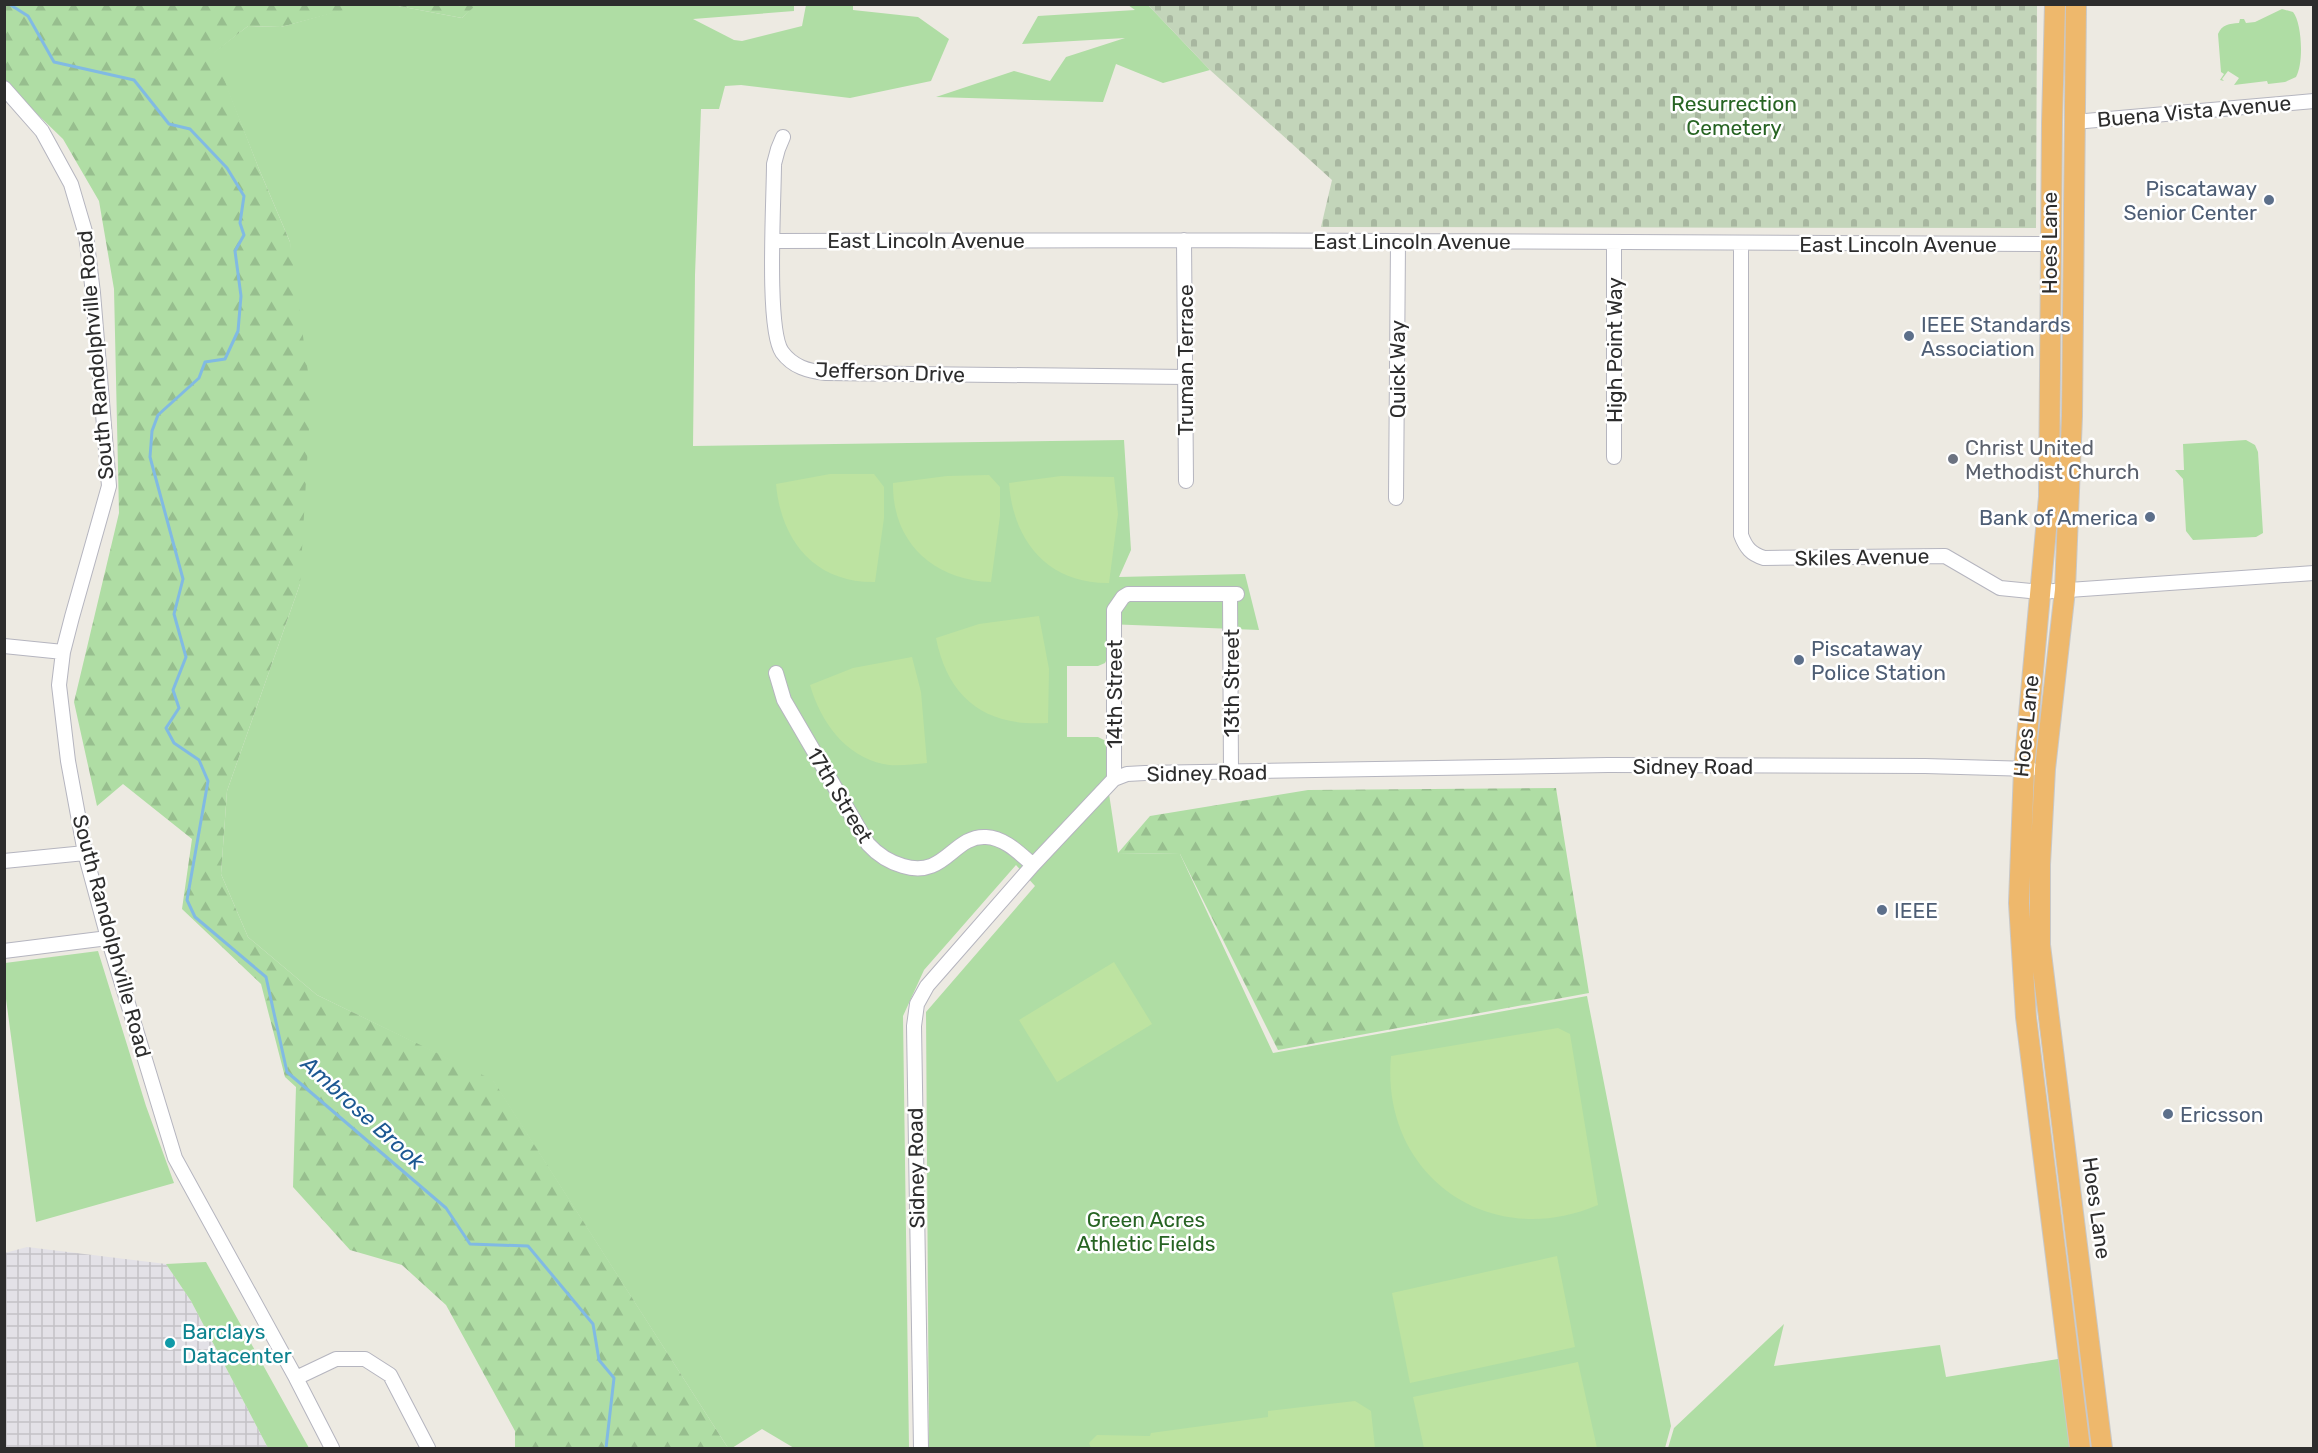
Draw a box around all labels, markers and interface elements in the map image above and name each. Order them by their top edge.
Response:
street label: Buena Vista Avenue [2096,90,2292,132]
park label: Resurrection Cemetery [1671,91,1797,140]
place label: Piscataway Senior Center [2123,176,2257,225]
street label: Hoes Lane [2037,192,2062,294]
marker: Piscataway Senior Center [2262,193,2276,207]
street label: East Lincoln Avenue [827,228,1025,253]
street label: South Randolphville Road [72,229,118,481]
street label: East Lincoln Avenue [1313,229,1511,254]
street label: East Lincoln Avenue [1799,232,1997,257]
street label: High Point Way [1602,277,1627,423]
street label: Truman Terrace [1173,284,1198,436]
place label: IEEE Standards Association [1921,312,2071,361]
street label: Quick Way [1385,319,1410,418]
marker: IEEE Standards Association [1902,329,1916,343]
street label: Jefferson Drive [815,357,965,387]
place label: Christ United Methodist Church [1965,435,2140,484]
marker: Christ United Methodist Church [1946,452,1960,466]
place label: Bank of America [1979,505,2138,530]
marker: Bank of America [2143,510,2157,524]
street label: Skiles Avenue [1794,543,1930,571]
street label: 13th Street [1219,629,1244,737]
place label: Piscataway Police Station [1811,636,1946,685]
street label: 14th Street [1102,640,1127,748]
marker: Piscataway Police Station [1792,653,1806,667]
street label: Hoes Lane [2008,674,2044,778]
street label: 17th Street [802,743,878,847]
street label: Sidney Road [1633,754,1753,779]
street label: Sidney Road [1146,759,1268,787]
street label: South Randolphville Road [68,812,156,1060]
place label: IEEE [1894,898,1938,923]
marker: IEEE [1875,903,1889,917]
water label: Ambrose Brook [295,1050,431,1176]
place label: Ericsson [2180,1102,2264,1127]
street label: Sidney Road [902,1107,930,1229]
marker: Ericsson [2161,1107,2175,1121]
street label: Hoes Lane [2077,1155,2117,1261]
park label: Green Acres Athletic Fields [1077,1207,1215,1256]
place label: Barclays Datacenter [182,1319,292,1368]
marker: Barclays Datacenter [163,1336,177,1350]

